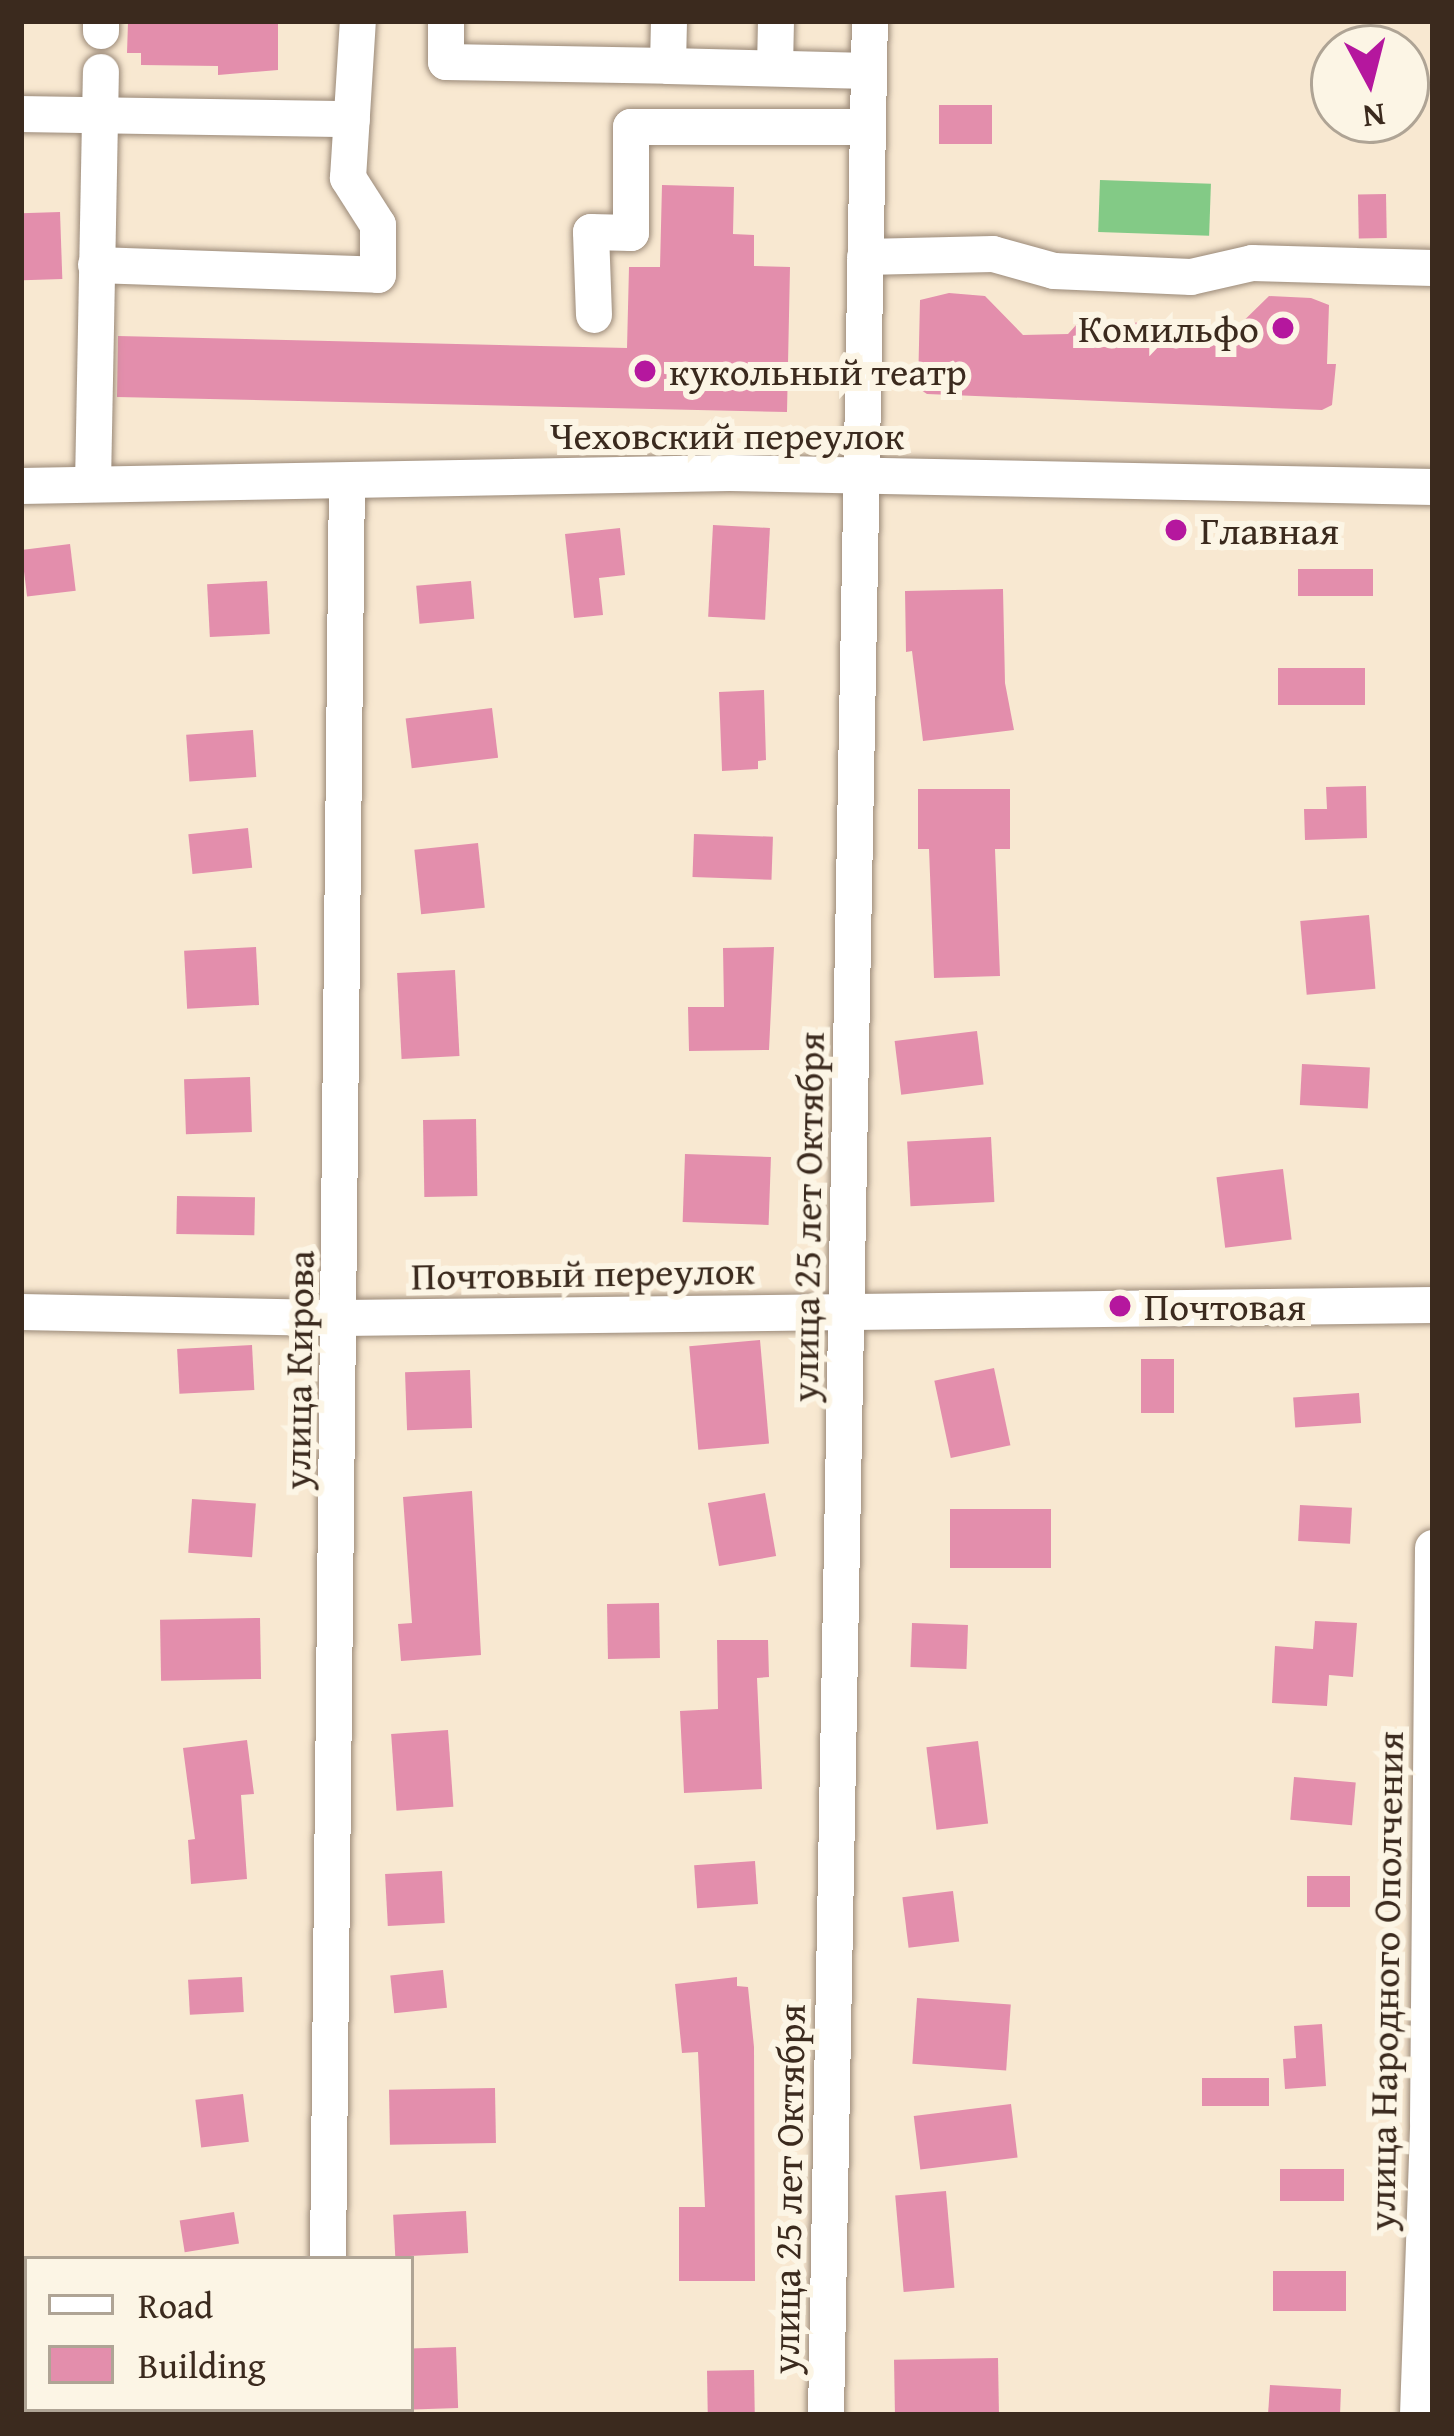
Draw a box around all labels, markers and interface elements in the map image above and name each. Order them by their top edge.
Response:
north arrow [1310,24,1430,144]
text: N [1360,92,1388,142]
place label: Комильфо [1078,305,1259,351]
marker: Комильфо [1270,315,1296,341]
place label: кукольный театр [669,348,967,394]
marker: кукольный театр [632,358,658,384]
street label: Чеховский переулок [550,412,904,458]
place label: Главная [1200,507,1339,553]
marker: Главная [1163,517,1189,543]
street label: улица 25 лет Октября [780,1031,834,1403]
street label: Почтовый переулок [411,1247,755,1299]
street label: улица Кирова [273,1250,323,1490]
place label: Почтовая [1144,1283,1306,1329]
marker: Почтовая [1107,1293,1133,1319]
street label: улица Народного Ополчения [1357,1731,1413,2231]
street label: улица 25 лет Октября [761,2003,815,2375]
legend [24,2256,414,2412]
text: Road [138,2278,213,2331]
text: Building [138,2338,266,2391]

